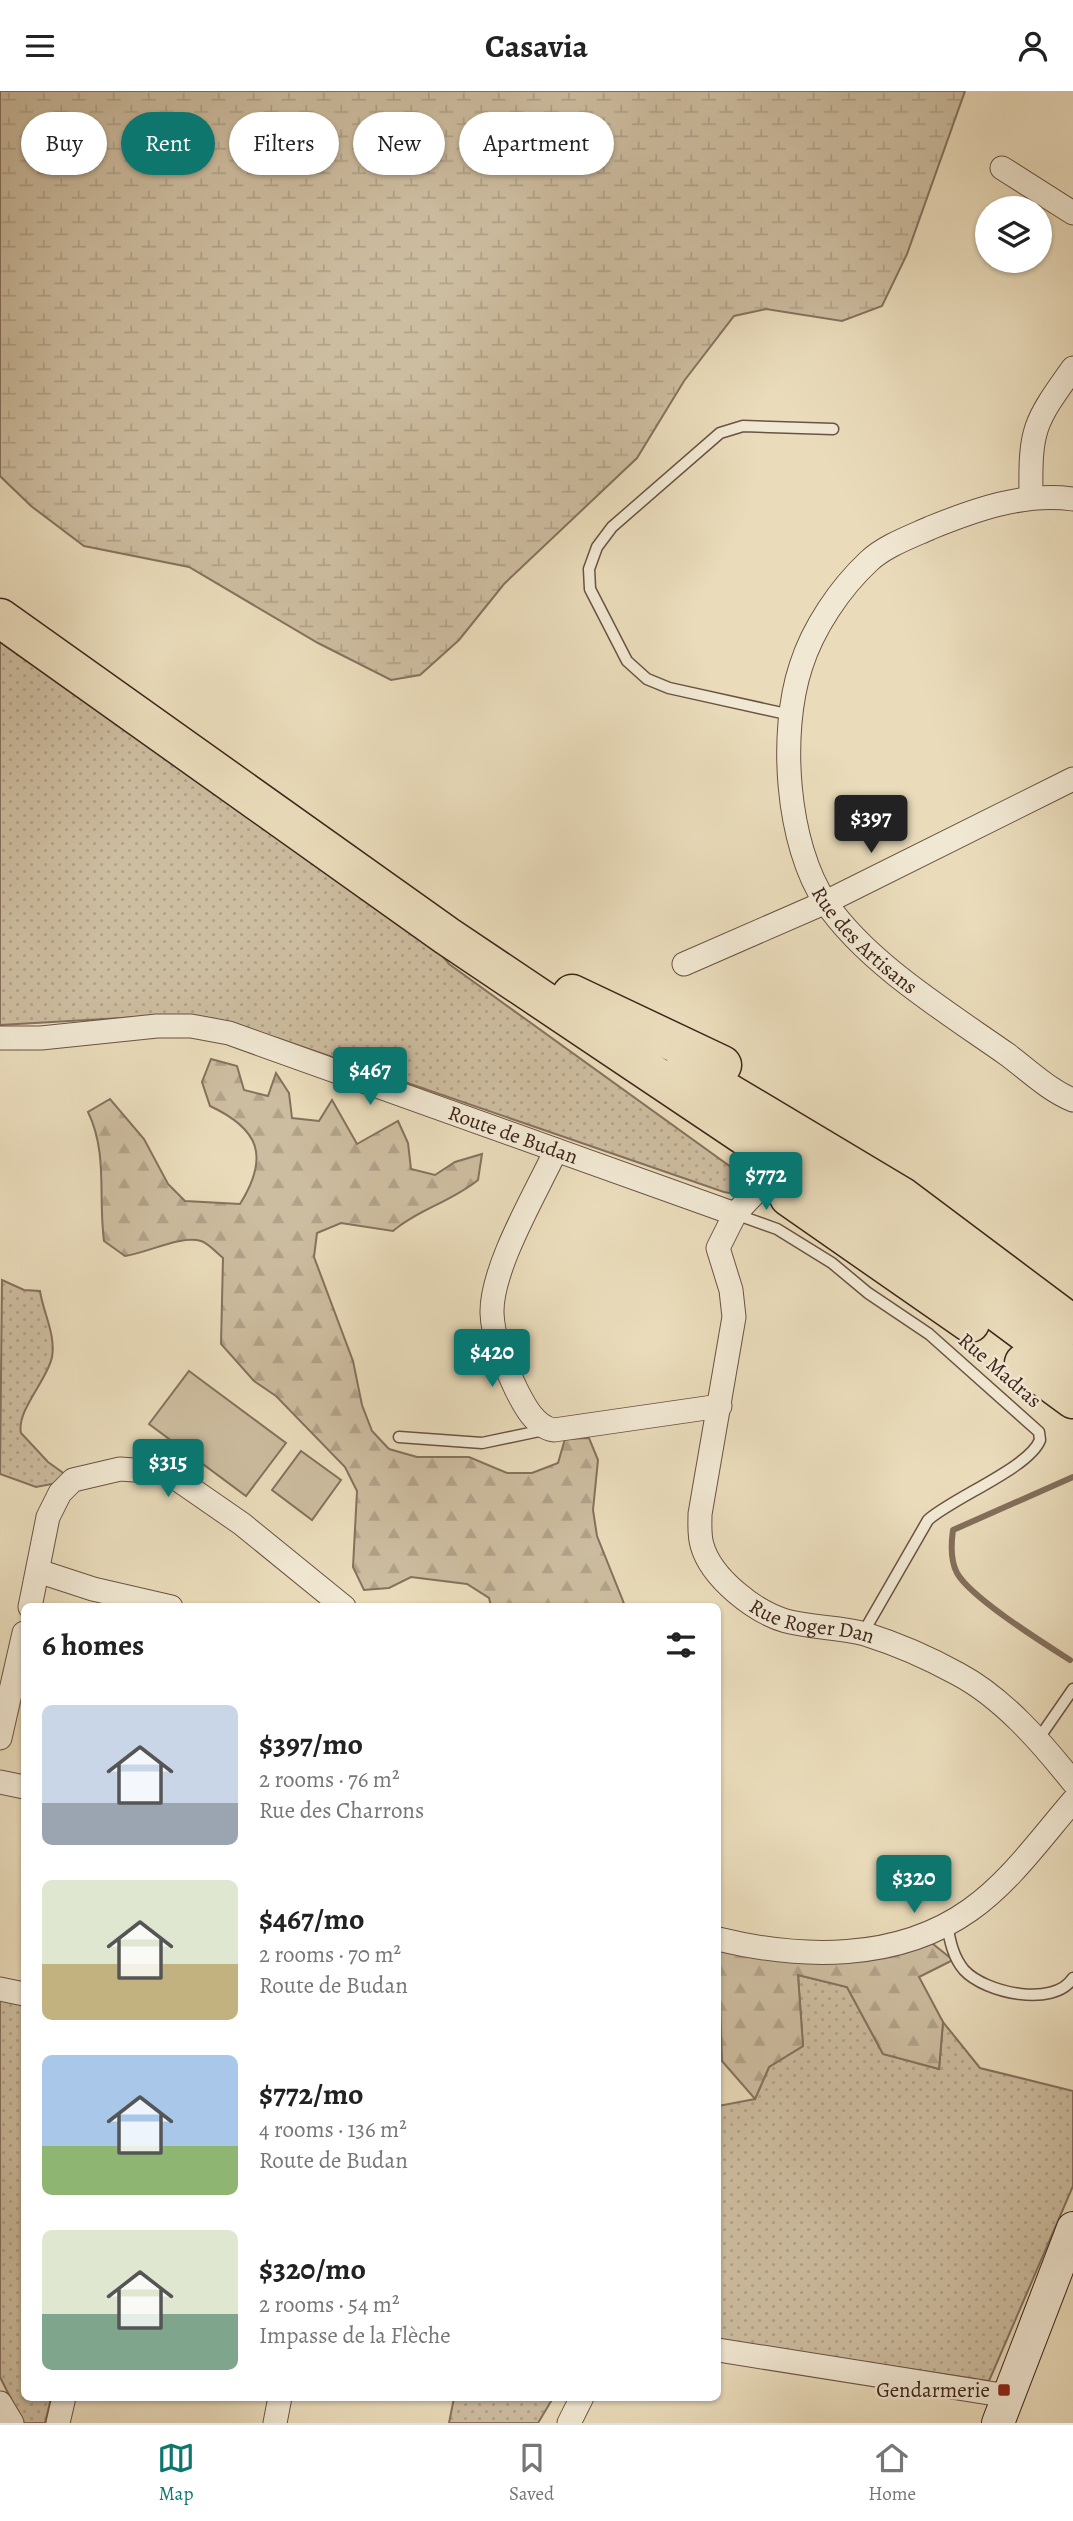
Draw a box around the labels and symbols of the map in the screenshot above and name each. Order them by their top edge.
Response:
pin: $397 [830,795,912,855]
street label: Rue des Artisans [805,881,923,1001]
pin: $467 [329,1047,411,1107]
street label: Route de Budan [444,1099,582,1171]
pin: $772 [725,1153,807,1212]
street label: Rue Madras [952,1326,1048,1414]
pin: $420 [451,1329,533,1389]
pin: $315 [127,1439,209,1499]
street label: Rue Roger Dan [744,1592,878,1650]
pin: $320 [873,1855,955,1915]
place label: Gendarmerie [876,2376,990,2404]
marker: Gendarmerie [996,2382,1012,2398]

